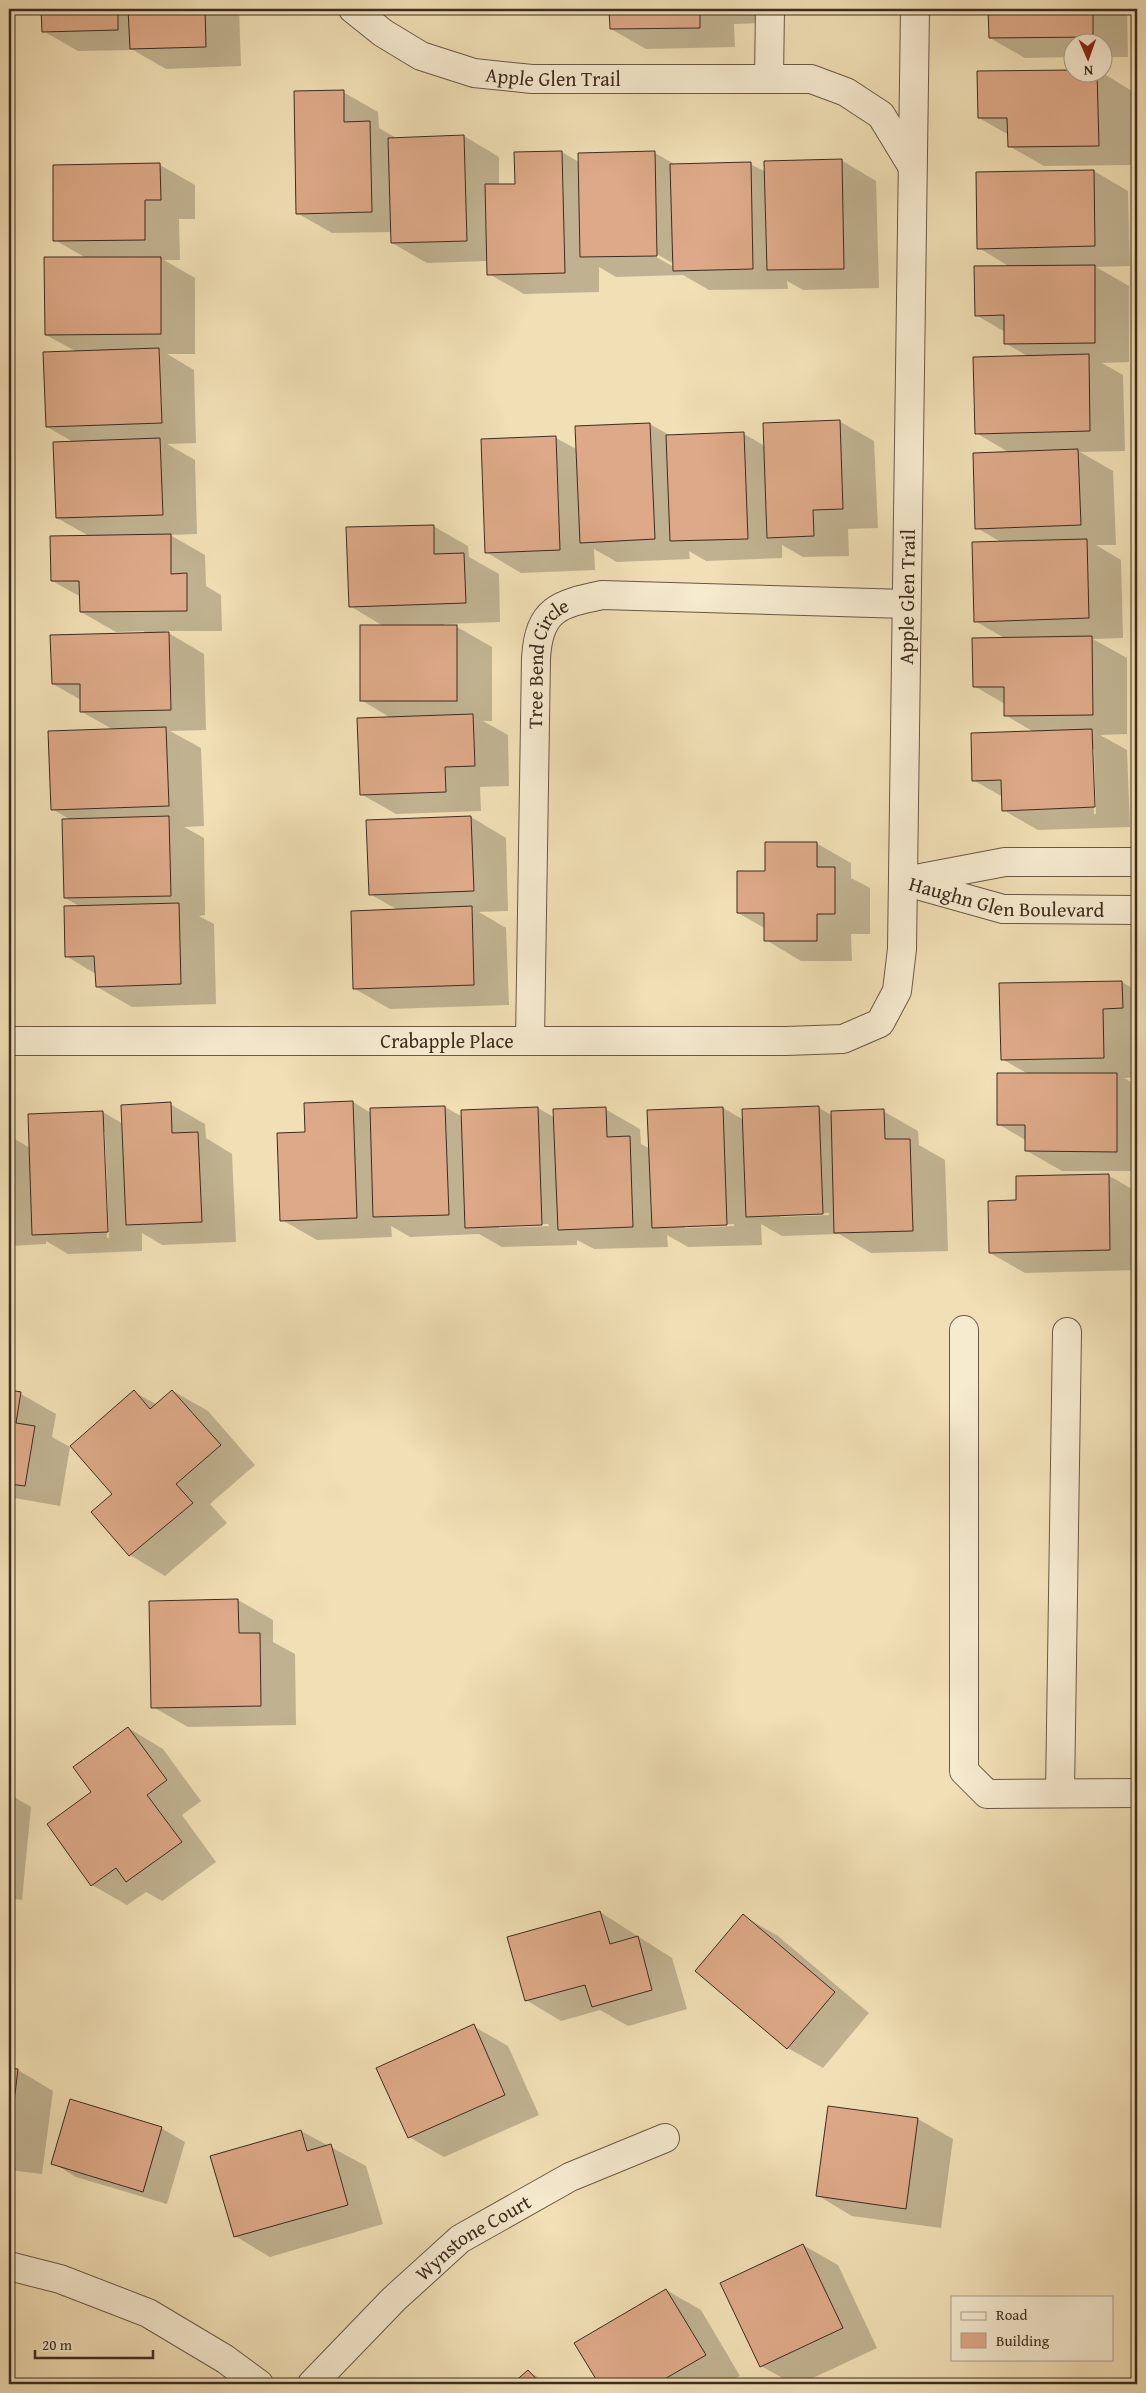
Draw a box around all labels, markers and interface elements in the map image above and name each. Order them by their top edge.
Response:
north arrow [1064,32,1114,82]
street label: Apple Glen Trail [484,59,621,93]
text: N [1083,61,1093,81]
street label: Apple Glen Trail [891,529,922,665]
street label: Tree Bend Circle [520,590,573,729]
street label: Haughn Glen Boulevard [906,868,1105,924]
street label: Crabapple Place [380,1026,514,1055]
street label: Wynstone Court [408,2187,536,2287]
legend [951,2296,1114,2360]
text: Road [996,2304,1027,2325]
scale bar [35,2328,152,2360]
text: Building [996,2330,1050,2351]
text: 20 m [42,2334,73,2355]

